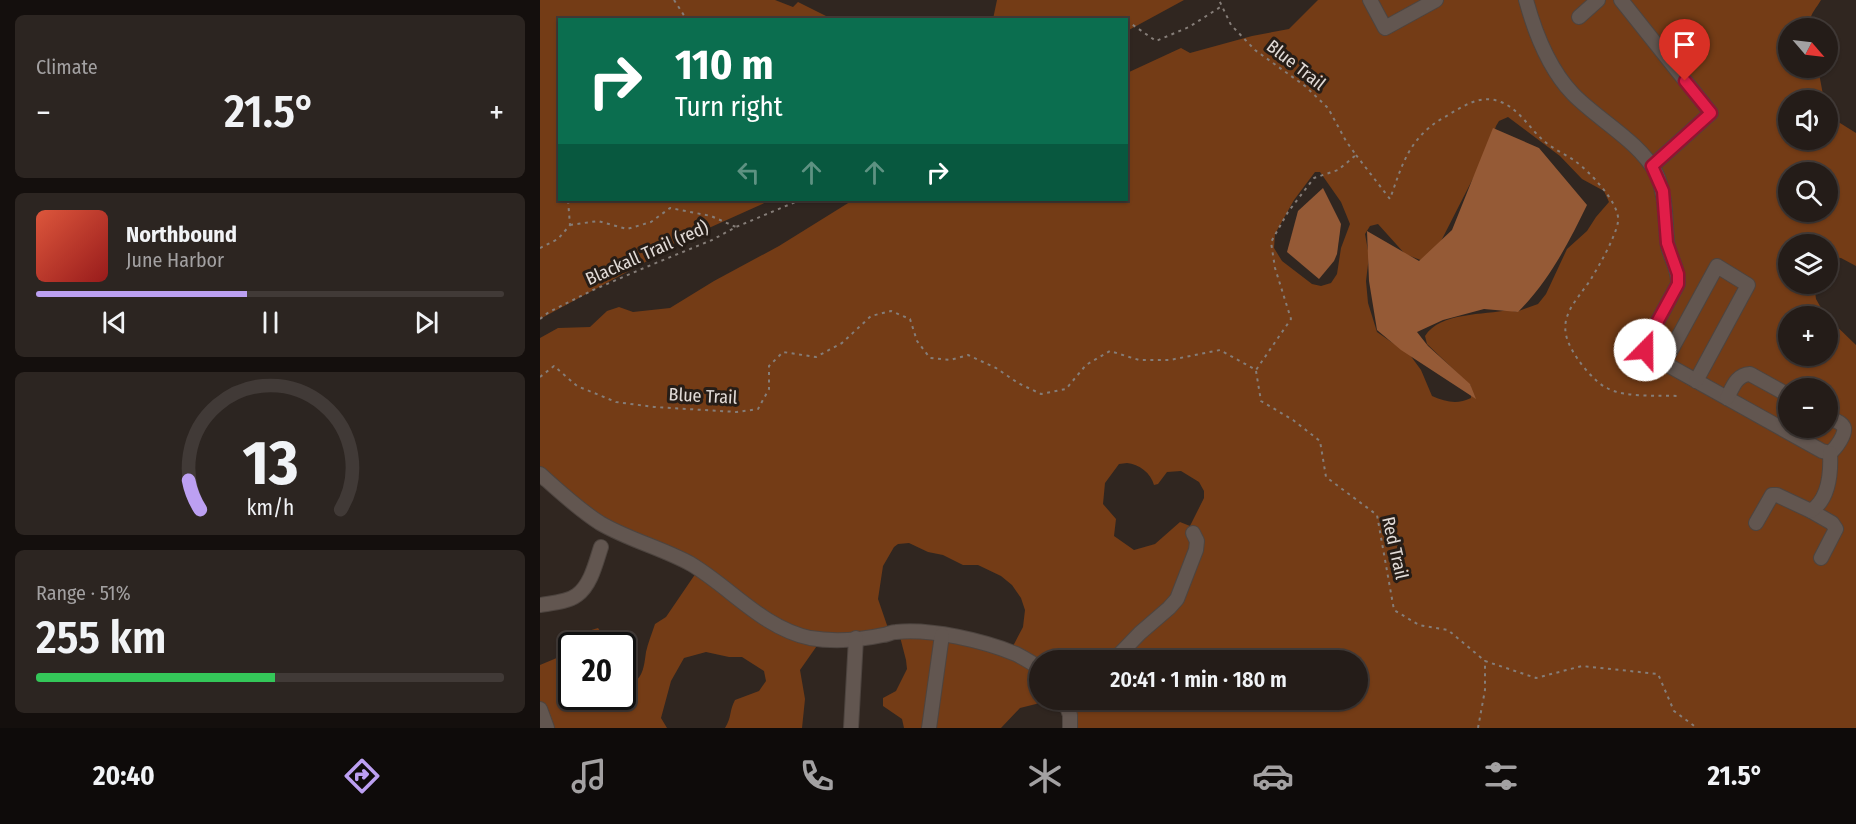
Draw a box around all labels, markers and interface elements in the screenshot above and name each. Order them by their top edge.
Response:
north arrow [1778,18,1838,78]
map controls [1778,18,1838,438]
pin [1659,19,1710,81]
icon: arrive [1668,28,1701,61]
street label: Blue Trail [1262,35,1330,95]
text: 110 m [675,40,774,90]
icon: right [576,42,654,120]
text: Climate [36,55,98,79]
text: 21.5° [224,85,316,139]
button: sound [1778,90,1838,150]
text: Turn right [675,91,783,123]
text: − [36,93,51,133]
text: + [489,93,504,133]
icon: left [732,156,765,189]
icon: ahead [795,156,828,189]
icon: ahead [858,156,891,189]
icon: right [921,156,954,189]
button: search [1778,162,1838,222]
street label: Blackall Trail (red) [582,216,712,290]
text: Northbound [126,221,237,248]
button: layers [1778,234,1838,294]
text: June Harbor [126,248,224,272]
icon: previous [98,306,131,339]
icon: pause [254,306,287,339]
icon: next [410,306,443,339]
button: + [1778,306,1838,366]
position arrow [1613,318,1677,382]
button: − [1778,378,1838,438]
street label: Blue Trail [668,383,738,409]
text: 13 [242,426,298,501]
text: km/h [246,496,294,522]
street label: Red Trail [1377,514,1413,582]
text: Range · 51% [36,581,131,605]
text: 255 km [36,611,166,665]
speed limit sign: 20 [558,632,636,710]
text: 20:41 · 1 min · 180 m [1110,666,1287,693]
icon: directions [341,755,383,797]
icon: music [568,755,610,797]
icon: phone [796,755,838,797]
icon: climate [1024,755,1066,797]
icon: car [1252,755,1294,797]
icon: filters [1480,755,1522,797]
text: 20:40 [93,760,155,792]
text: 21.5° [1708,760,1763,792]

